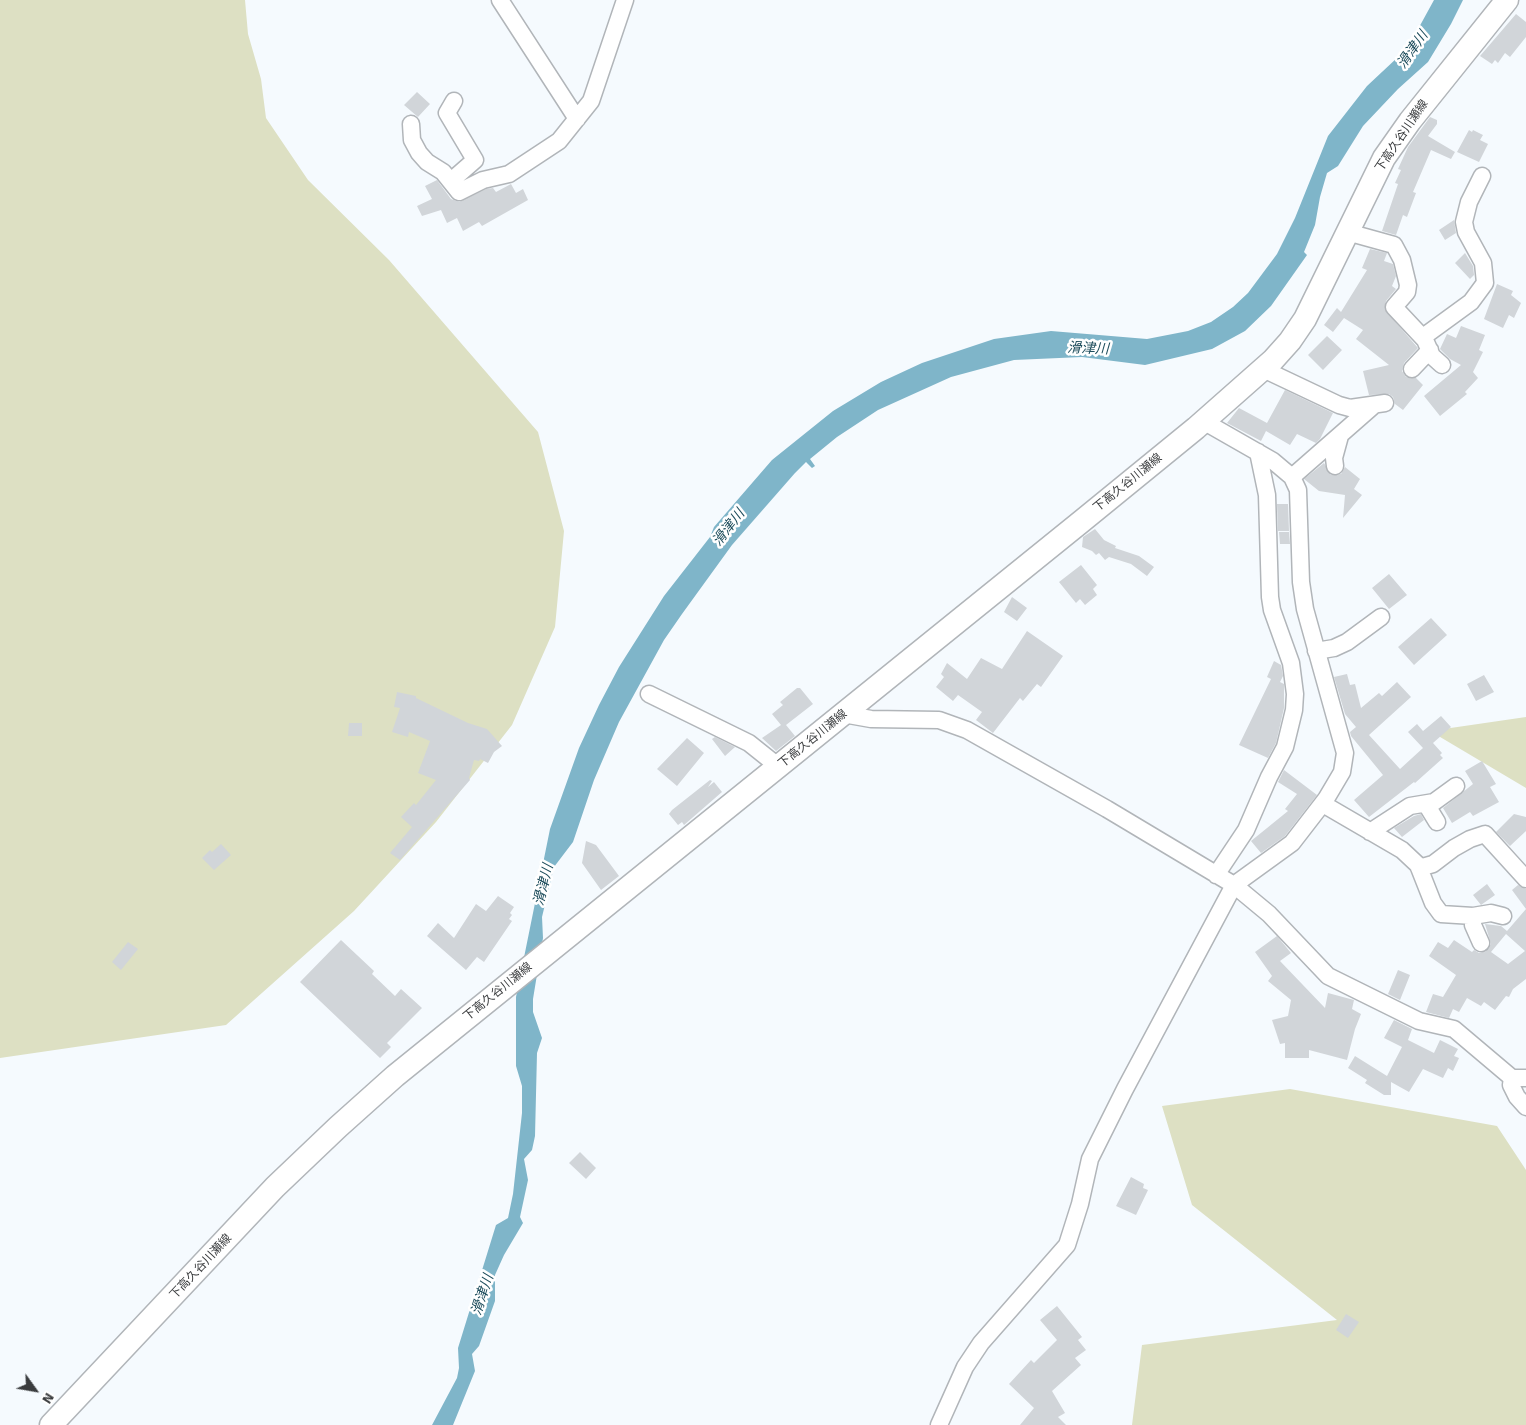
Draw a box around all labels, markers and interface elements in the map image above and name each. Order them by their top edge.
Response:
water label: 滑津川 [1394,28,1432,72]
street label: 下高久谷川瀬線 [1373,97,1431,175]
water label: 滑津川 [1067,340,1109,358]
street label: 下高久谷川瀬線 [1091,451,1165,515]
water label: 滑津川 [709,506,749,550]
street label: 下高久谷川瀬線 [776,707,850,771]
water label: 滑津川 [531,863,557,907]
street label: 下高久谷川瀬線 [461,960,535,1024]
street label: 下高久谷川瀬線 [167,1231,235,1303]
water label: 滑津川 [469,1272,497,1318]
north arrow [10,1365,60,1415]
text: N [38,1390,58,1407]

